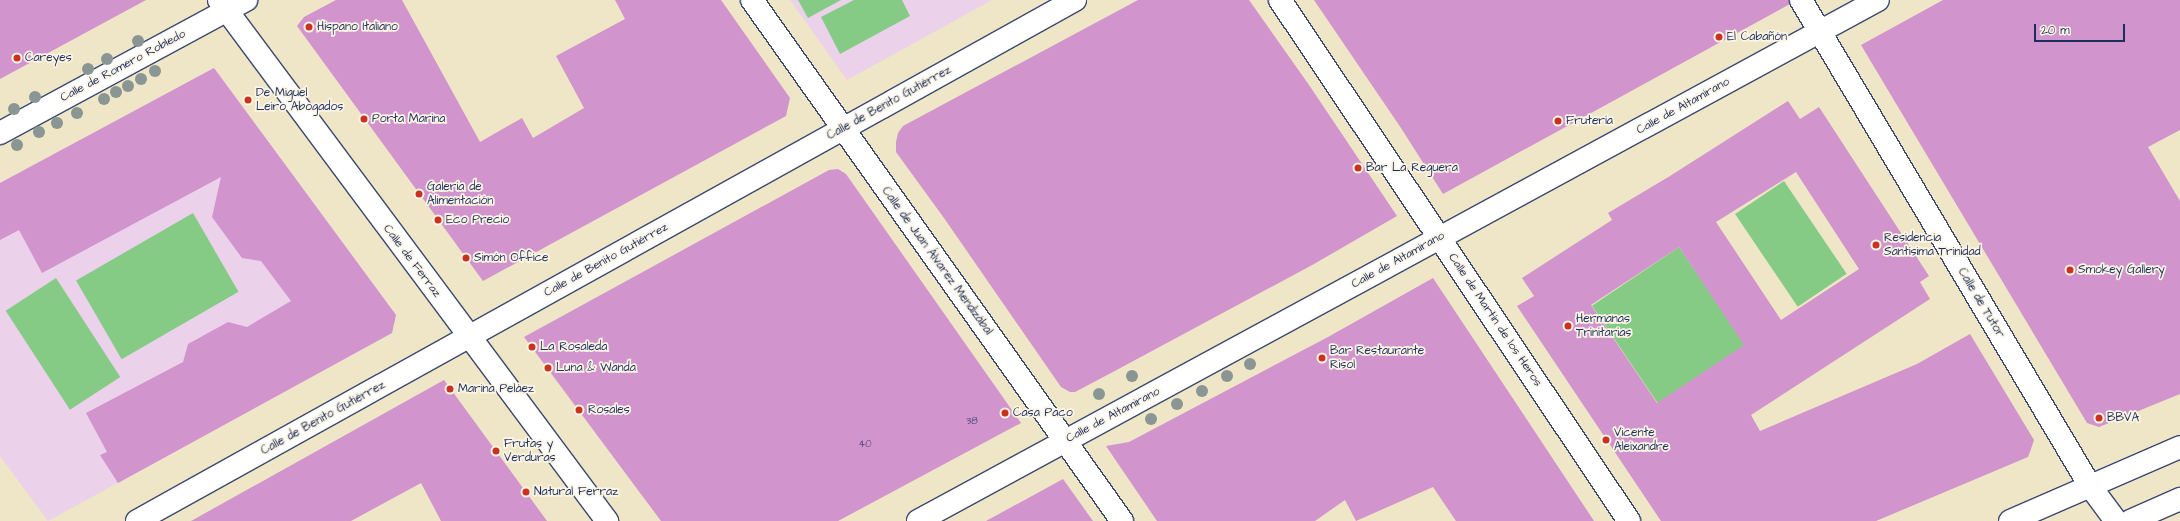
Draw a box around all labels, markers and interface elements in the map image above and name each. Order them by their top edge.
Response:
scale bar [2036,16,2127,42]
place label: Hispano Italiano [317,20,398,34]
marker: Hispano Italiano [304,22,314,32]
text: 20 m [2041,22,2070,39]
street label: Calle de Romero Robledo [58,27,188,105]
place label: El Cabañón [1727,30,1787,44]
marker: El Cabañón [1714,32,1724,42]
place label: Careyes [25,51,72,65]
marker: Careyes [12,53,22,63]
street label: Calle de Benito Gutiérrez [824,63,954,143]
street label: Calle de Altamirano [1634,74,1732,138]
place label: De Miguel Leiro Abogados [256,86,343,114]
marker: De Miguel Leiro Abogados [243,95,253,105]
place label: Porta Marina [372,112,445,126]
marker: Porta Marina [359,114,369,124]
place label: Frutería [1566,114,1613,128]
marker: Frutería [1553,116,1563,126]
place label: Bar La Reguera [1366,161,1458,175]
marker: Bar La Reguera [1353,163,1363,173]
place label: Galería de Alimentación [427,180,493,208]
street label: Calle de Juan Álvarez Mendizábal [878,184,996,338]
marker: Galería de Alimentación [414,189,424,199]
place label: Eco Precio [446,213,509,227]
marker: Eco Precio [433,215,443,225]
street label: Calle de Benito Gutiérrez [541,220,671,300]
street label: Calle de Ferraz [380,222,444,300]
street label: Calle de Altamirano [1349,228,1447,292]
place label: Residencia Santísima Trinidad [1884,231,1981,259]
marker: Residencia Santísima Trinidad [1871,240,1881,250]
place label: Simón Office [474,251,549,265]
street label: Calle de Martín de los Heros [1445,251,1545,389]
marker: Simón Office [461,253,471,263]
place label: Smokey Gallery [2078,263,2165,277]
street label: Calle de Tutor [1955,265,2007,341]
marker: Smokey Gallery [2065,265,2075,275]
place label: Hermanas Trinitarias [1576,312,1631,340]
marker: Hermanas Trinitarias [1563,321,1573,331]
place label: La Rosaleda [540,340,607,354]
marker: La Rosaleda [527,342,537,352]
place label: Bar Restaurante Risol [1330,344,1424,372]
marker: Bar Restaurante Risol [1317,353,1327,363]
place label: Luna & Wanda [556,361,636,375]
marker: Luna & Wanda [543,363,553,373]
street label: Calle de Benito Gutiérrez [258,378,388,458]
place label: Marina Peláez [458,382,534,396]
marker: Marina Peláez [445,384,455,394]
street label: Calle de Altamirano [1064,384,1162,446]
place label: Rosales [588,403,630,417]
marker: Rosales [573,404,585,416]
place label: Casa Paco [1013,406,1073,420]
marker: Casa Paco [1000,408,1010,418]
place label: BBVA [2107,411,2139,425]
marker: BBVA [2094,413,2104,423]
house number: 38 [966,416,978,428]
place label: Vicente Aleixandre [1614,426,1669,454]
marker: Vicente Aleixandre [1601,435,1611,445]
place label: Frutas y Verduras [504,437,556,465]
house number: 40 [858,439,872,451]
marker: Frutas y Verduras [491,446,501,456]
place label: Natural Ferraz [534,485,618,499]
marker: Natural Ferraz [521,487,531,497]

